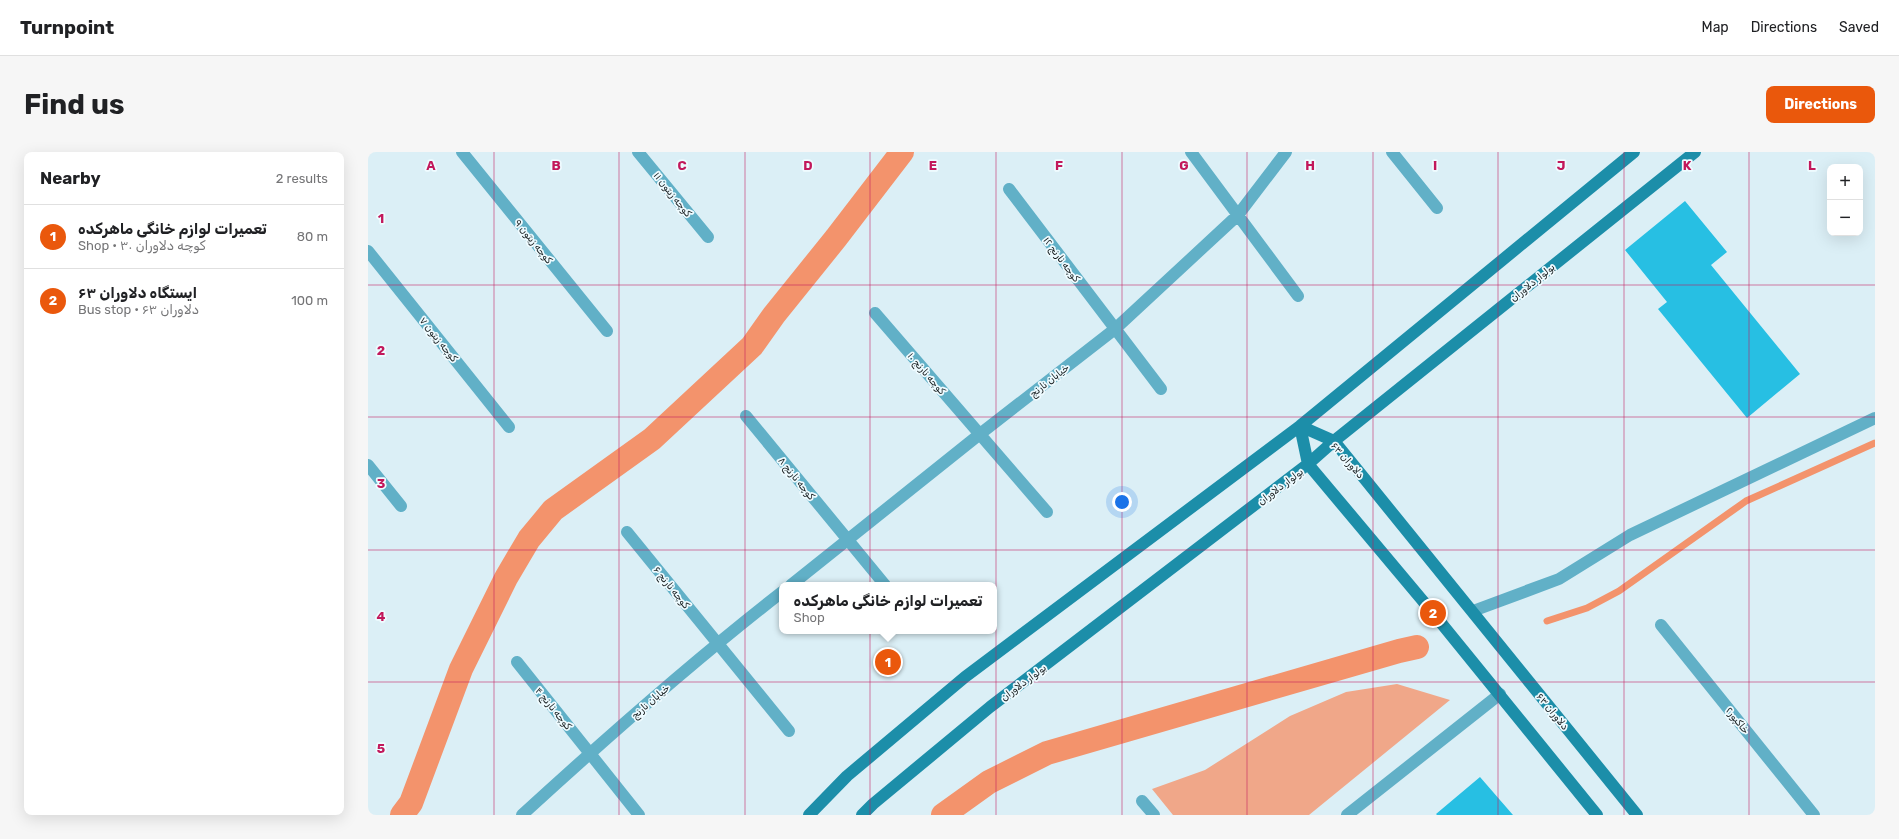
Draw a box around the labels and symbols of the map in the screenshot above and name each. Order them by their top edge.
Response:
text: A [426,158,436,173]
text: B [551,158,561,173]
text: C [677,158,687,173]
text: D [803,158,813,173]
text: E [929,158,937,173]
text: F [1055,158,1063,173]
text: G [1179,158,1189,173]
text: H [1305,158,1315,173]
text: I [1433,158,1437,173]
text: J [1557,158,1565,173]
text: K [1683,158,1692,173]
text: L [1808,158,1816,173]
street label: کوچه زیتون ۱۱ [651,170,694,220]
text: 1 [378,211,384,226]
street label: کوچه زیتون ۹ [512,217,555,267]
street label: کوچه نارنج ۱۲ [1040,235,1082,285]
street label: بولوار دلاوران [1508,261,1557,304]
street label: کوچه زیتون ۷ [417,315,460,365]
text: 2 [377,343,385,358]
street label: کوچه نارنج ۱۰ [904,350,948,398]
street label: خیابان نارنج [1028,362,1072,401]
street label: دلاوران ۶۳ [1328,440,1366,481]
street label: کوچه نارنج ۸ [775,455,817,503]
street label: بولوار دلاوران [1255,466,1306,508]
text: 3 [377,476,386,491]
your location [1112,492,1132,512]
street label: کوچه نارنج ۶ [650,564,692,612]
pin: 2 [1420,598,1446,628]
text: 4 [377,609,386,624]
pin: 1 [875,647,901,677]
street label: بولوار دلاوران [998,662,1049,704]
street label: خیابان نارنج [629,682,673,722]
street label: کوچه نارنج ۴ [532,685,574,733]
street label: دلاوران ۶۳ [1534,691,1571,733]
street label: خاکپور۲ [1722,705,1752,737]
text: 5 [377,741,385,756]

